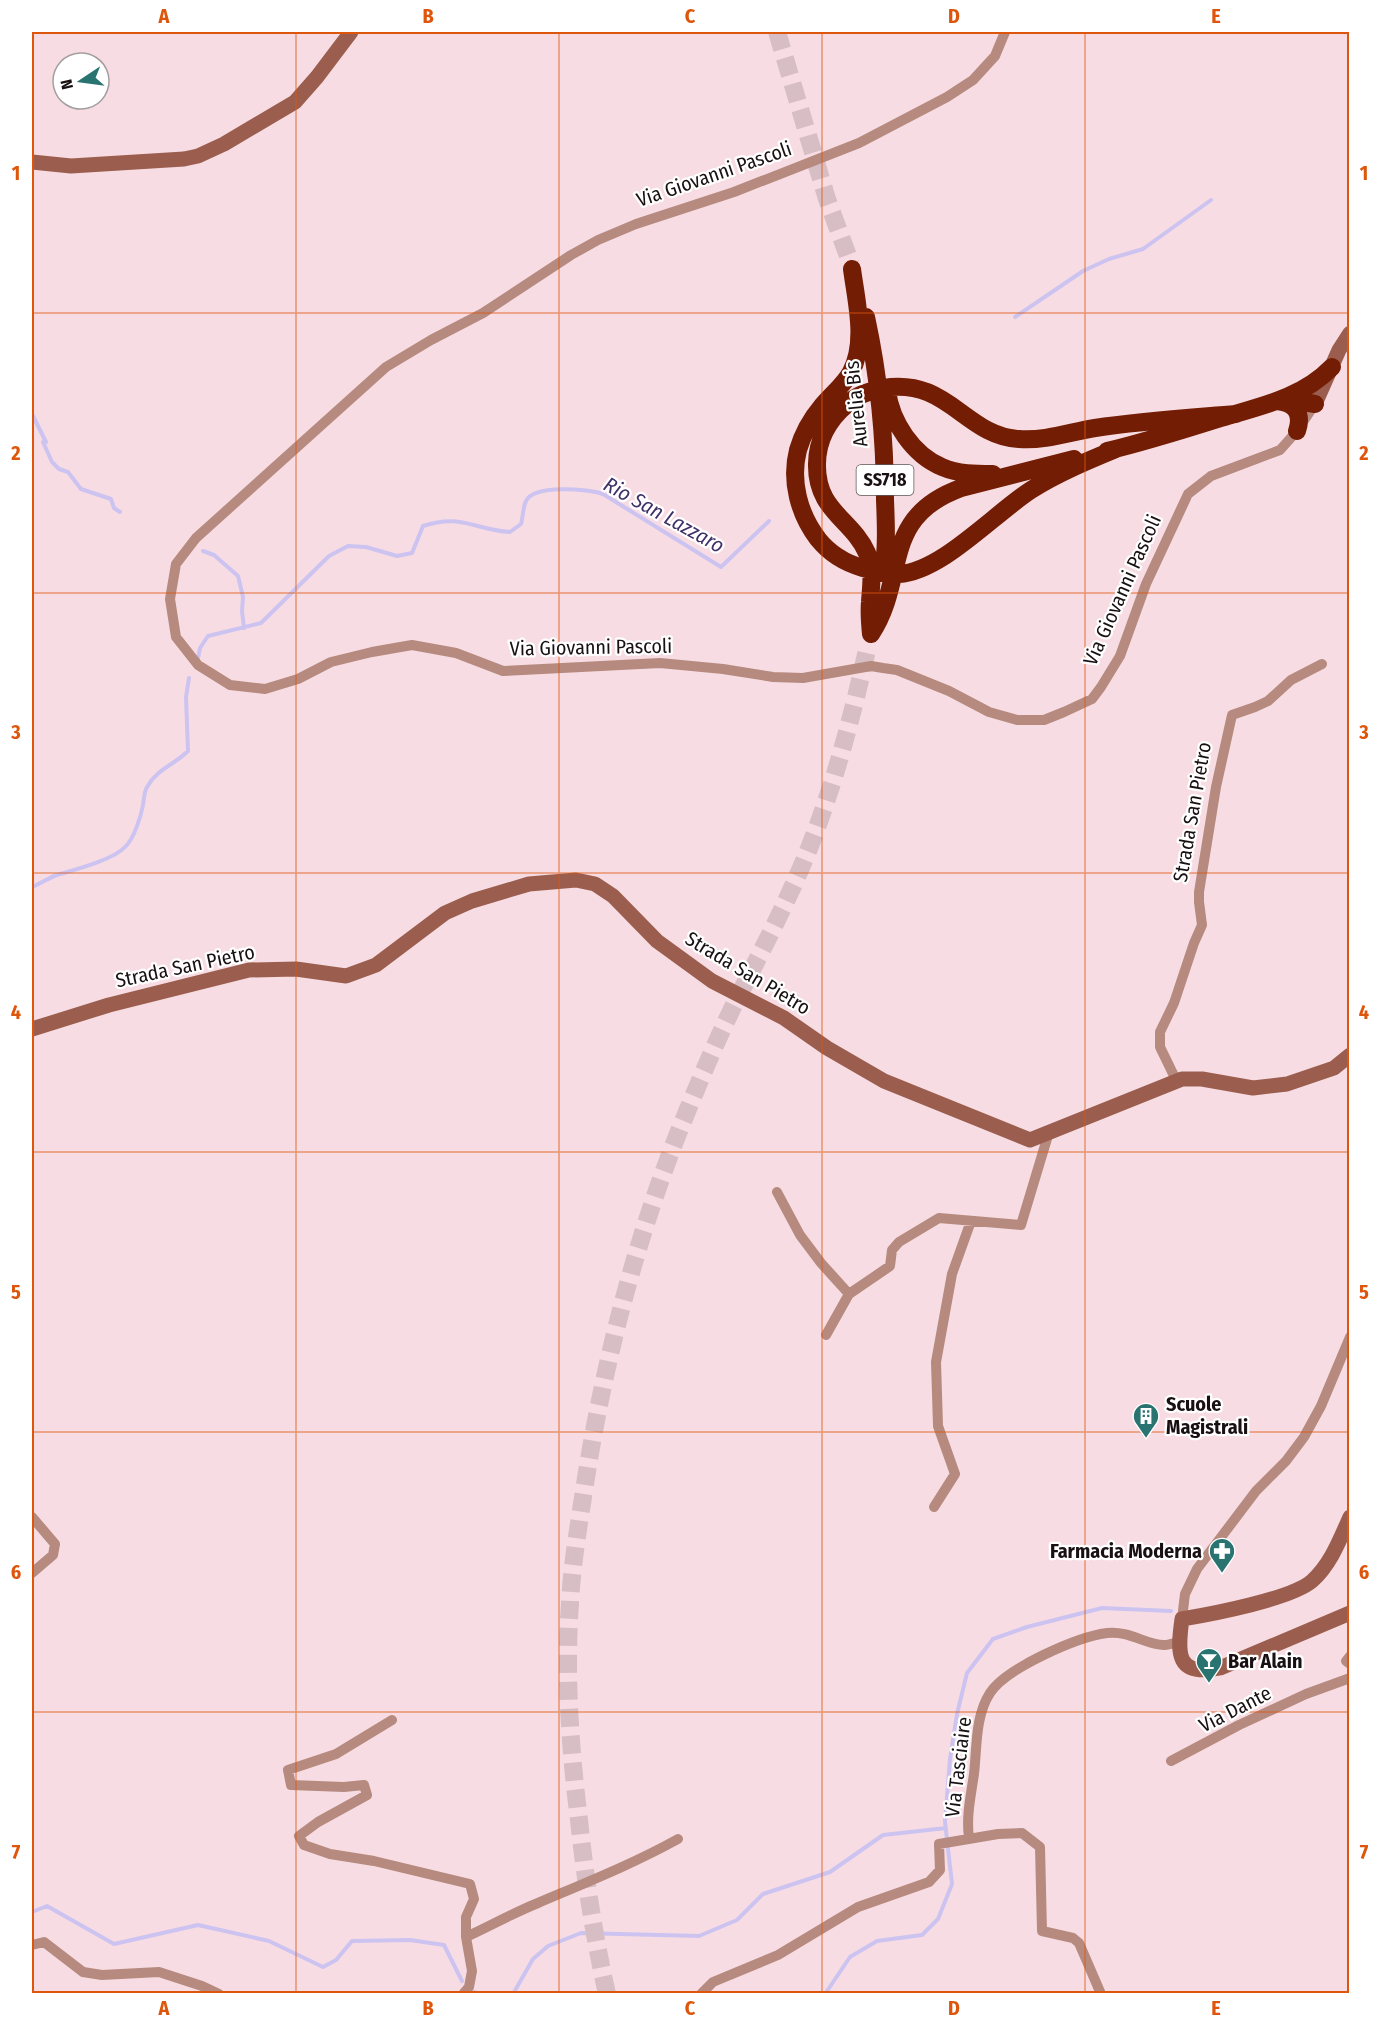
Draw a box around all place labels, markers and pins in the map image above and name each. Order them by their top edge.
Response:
place label: Scuole Magistrali [1166,1392,1248,1439]
building icon: Scuole Magistrali [1131,1401,1161,1439]
pharmacy icon: Farmacia Moderna [1207,1536,1237,1574]
place label: Farmacia Moderna [1050,1539,1202,1563]
bar icon: Bar Alain [1194,1646,1224,1684]
place label: Bar Alain [1228,1649,1302,1673]

